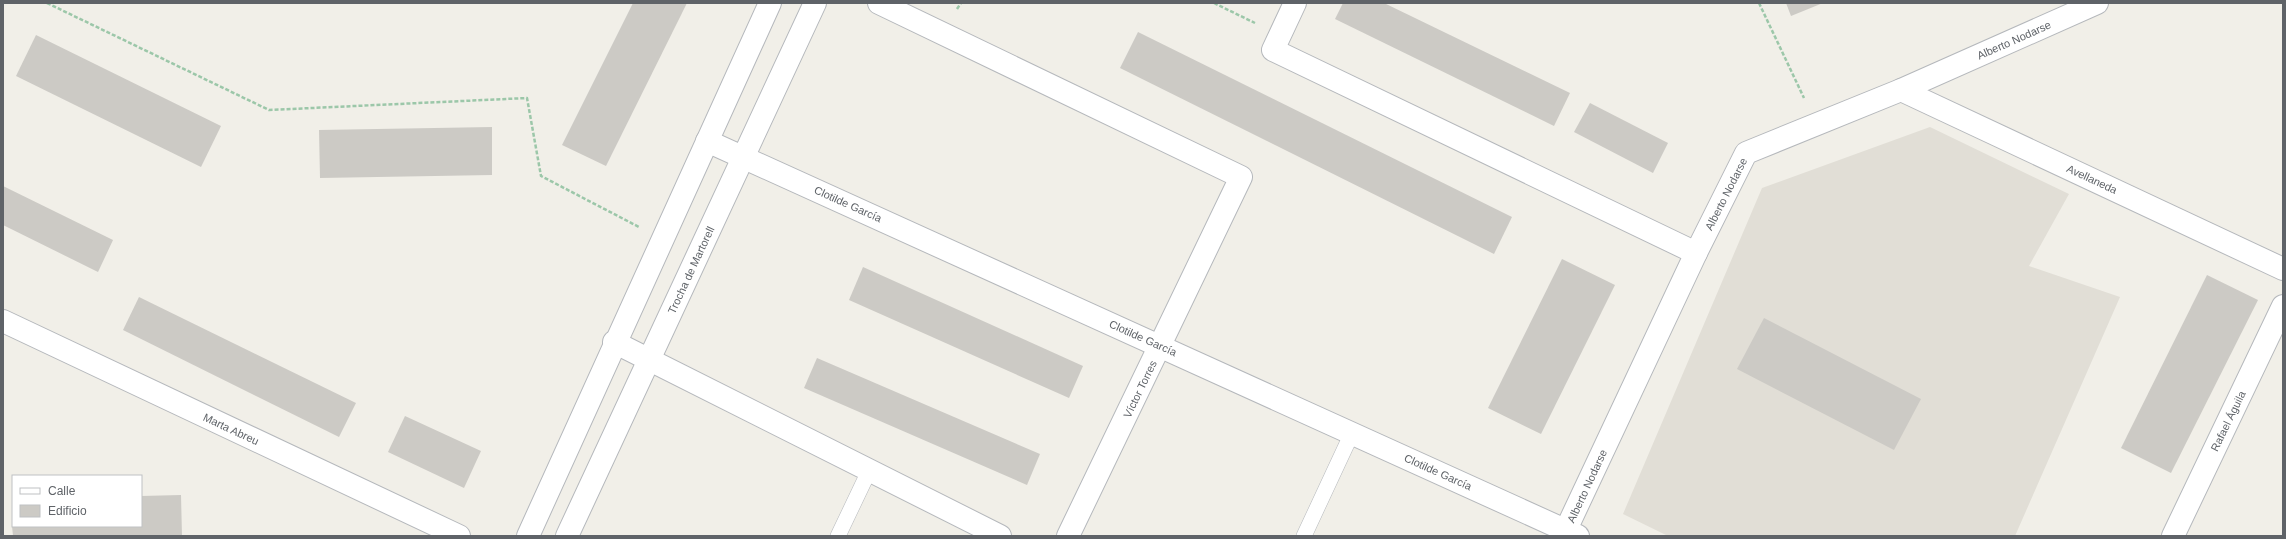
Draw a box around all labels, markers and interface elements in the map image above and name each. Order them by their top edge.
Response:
street label: Alberto Nodarse [1975,18,2053,62]
street label: Alberto Nodarse [1703,156,1749,232]
street label: Avellaneda [2065,162,2120,196]
street label: Clotilde García [812,184,884,225]
street label: Trocha de Martorell [665,224,717,316]
street label: Clotilde García [1107,318,1179,359]
street label: Víctor Torres [1121,358,1159,420]
street label: Rafael Águila [2208,388,2248,453]
street label: Marta Abreu [201,411,261,447]
street label: Alberto Nodarse [1565,447,1609,525]
street label: Clotilde García [1402,452,1474,493]
legend [12,475,142,527]
text: Calle [48,484,76,498]
text: Edificio [48,504,87,518]

